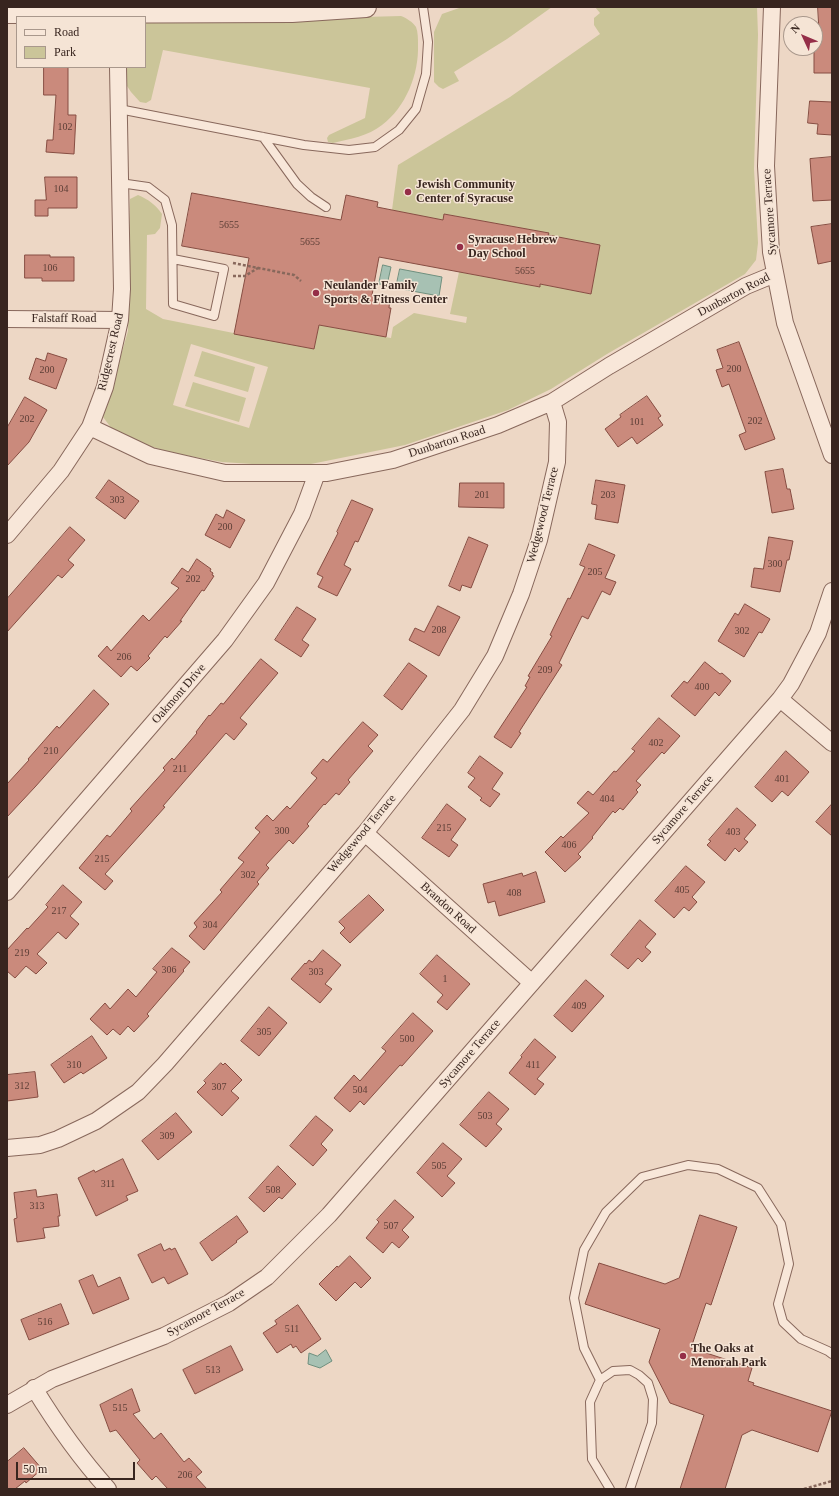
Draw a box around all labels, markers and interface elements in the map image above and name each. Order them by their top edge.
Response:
legend [16,16,146,68]
north arrow [783,16,823,56]
text: N [788,21,802,35]
text: Road [54,25,79,39]
text: Park [54,45,76,59]
house number: 102 [58,121,72,133]
street label: Sycamore Terrace [760,168,780,256]
place label: Jewish Community Center of Syracuse [416,178,515,206]
house number: 104 [54,183,68,195]
marker: Jewish Community Center of Syracuse [403,187,413,197]
house number: 5655 [219,219,239,231]
place label: Syracuse Hebrew Day School [468,233,557,261]
house number: 5655 [300,236,320,248]
marker: Syracuse Hebrew Day School [455,242,465,252]
house number: 106 [42,262,58,274]
house number: 5655 [515,265,535,277]
street label: Dunbarton Road [695,270,773,320]
place label: Neulander Family Sports & Fitness Center [324,279,448,307]
marker: Neulander Family Sports & Fitness Center [311,288,321,298]
street label: Falstaff Road [32,312,96,326]
street label: Ridgecrest Road [95,312,127,392]
house number: 200 [726,363,742,375]
house number: 200 [40,364,54,376]
house number: 202 [20,413,34,425]
house number: 202 [748,415,762,427]
house number: 101 [630,416,644,428]
street label: Dunbarton Road [407,423,487,461]
street label: Wedgewood Terrace [524,465,562,565]
house number: 201 [474,489,490,501]
house number: 203 [600,489,616,501]
house number: 303 [110,494,124,506]
house number: 200 [218,521,232,533]
house number: 300 [768,558,782,570]
house number: 205 [588,566,602,578]
house number: 202 [186,573,200,585]
house number: 208 [432,624,446,636]
house number: 302 [734,625,750,637]
house number: 206 [116,651,132,663]
street label: Oakmont Drive [149,661,209,727]
house number: 209 [538,664,552,676]
house number: 400 [694,681,710,693]
house number: 402 [648,737,664,749]
house number: 210 [44,745,58,757]
house number: 211 [173,763,187,775]
street label: Sycamore Terrace [649,773,717,847]
house number: 401 [774,773,790,785]
street label: Wedgewood Terrace [325,792,399,876]
house number: 404 [600,793,614,805]
house number: 215 [436,822,452,834]
house number: 300 [274,825,290,837]
house number: 403 [726,826,740,838]
house number: 406 [562,839,576,851]
house number: 215 [94,853,110,865]
house number: 302 [240,869,256,881]
street label: Brandon Road [417,879,479,937]
house number: 405 [674,884,690,896]
house number: 408 [506,887,522,899]
house number: 217 [52,905,66,917]
house number: 304 [202,919,218,931]
house number: 219 [14,947,30,959]
house number: 306 [162,964,176,976]
house number: 303 [308,966,324,978]
house number: 1 [442,973,448,985]
house number: 409 [572,1000,586,1012]
street label: Sycamore Terrace [436,1017,504,1091]
house number: 305 [256,1026,272,1038]
house number: 500 [400,1033,414,1045]
house number: 310 [66,1059,82,1071]
house number: 411 [526,1059,540,1071]
house number: 312 [14,1080,30,1092]
house number: 307 [212,1081,226,1093]
house number: 504 [352,1084,368,1096]
house number: 503 [478,1110,492,1122]
house number: 309 [160,1130,174,1142]
house number: 505 [432,1160,446,1172]
house number: 311 [101,1178,115,1190]
house number: 508 [266,1184,280,1196]
house number: 313 [30,1200,44,1212]
house number: 507 [384,1220,398,1232]
street label: Sycamore Terrace [165,1286,247,1340]
house number: 516 [38,1316,52,1328]
house number: 511 [285,1323,299,1335]
place label: The Oaks at Menorah Park [691,1342,767,1370]
marker: The Oaks at Menorah Park [678,1351,688,1361]
house number: 513 [206,1364,220,1376]
house number: 515 [112,1402,128,1414]
scale bar [18,1454,137,1480]
text: 50 m [23,1462,47,1476]
house number: 206 [178,1469,192,1481]

